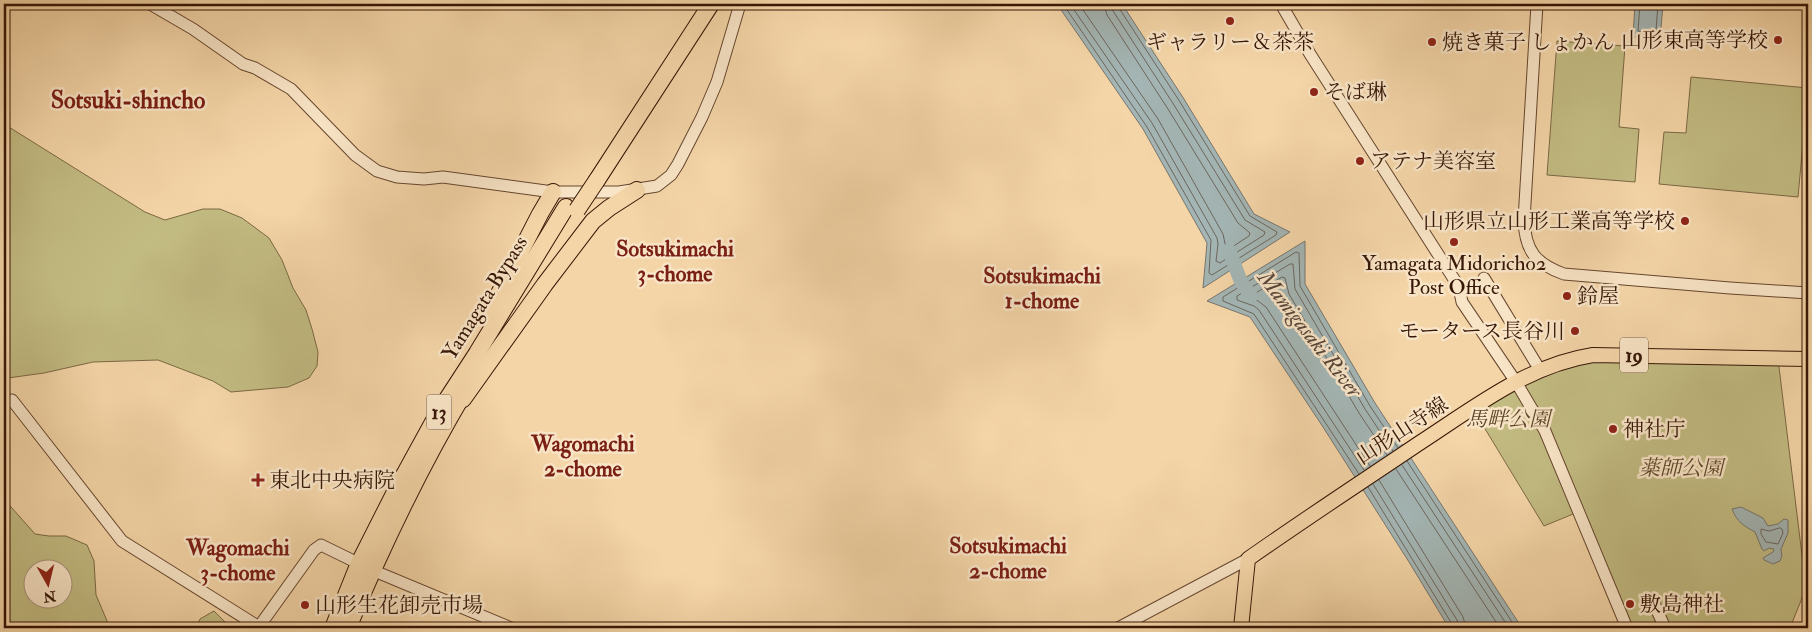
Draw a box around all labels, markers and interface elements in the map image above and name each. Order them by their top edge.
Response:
marker: ギャラリー＆茶茶 [1224,15,1236,27]
place label: 山形東高等学校 [1621,27,1768,54]
place label: ギャラリー＆茶茶 [1146,29,1314,56]
place label: 焼き菓子 しょかん [1442,29,1614,56]
marker: 山形東高等学校 [1772,34,1784,46]
marker: 焼き菓子 しょかん [1426,36,1438,48]
place label: そば琳 [1324,79,1387,106]
district label: Sotsuki-shincho [51,85,206,116]
marker: そば琳 [1308,86,1320,98]
place label: アテナ美容室 [1370,148,1496,175]
marker: アテナ美容室 [1354,155,1366,167]
place label: 山形県立山形工業高等学校 [1423,208,1675,235]
marker: 山形県立山形工業高等学校 [1679,215,1691,227]
street label: Yamagata Bypass [436,231,534,365]
district label: Sotsukimachi 3-chome [616,235,734,288]
marker: Yamagata Midoricho2 Post Office [1448,236,1460,248]
place label: Yamagata Midoricho2 Post Office [1362,250,1546,301]
district label: Sotsukimachi 1-chome [983,262,1101,315]
water label: Mamigasaki River [1250,263,1370,405]
place label: 鈴屋 [1577,283,1619,310]
marker: 鈴屋 [1561,290,1573,302]
place label: モータース長谷川 [1399,318,1565,345]
marker: モータース長谷川 [1569,325,1581,337]
road number: 19 [1620,338,1648,372]
street label: 山形山寺線 [1351,391,1453,471]
road number: 13 [426,394,452,430]
park label: 馬畔公園 [1466,406,1553,433]
place label: 神社庁 [1623,416,1686,443]
marker: 神社庁 [1607,423,1619,435]
district label: Wagomachi 2-chome [530,430,635,483]
park label: 薬師公園 [1639,455,1726,482]
place label: 東北中央病院 [269,467,395,494]
marker: 東北中央病院 [251,473,265,487]
district label: Sotsukimachi 2-chome [949,532,1067,585]
district label: Wagomachi 3-chome [185,534,290,587]
north arrow [22,560,72,610]
text: N [42,587,58,606]
place label: 敷島神社 [1640,591,1724,618]
place label: 山形生花卸売市場 [315,592,483,619]
marker: 敷島神社 [1624,598,1636,610]
marker: 山形生花卸売市場 [299,599,311,611]

